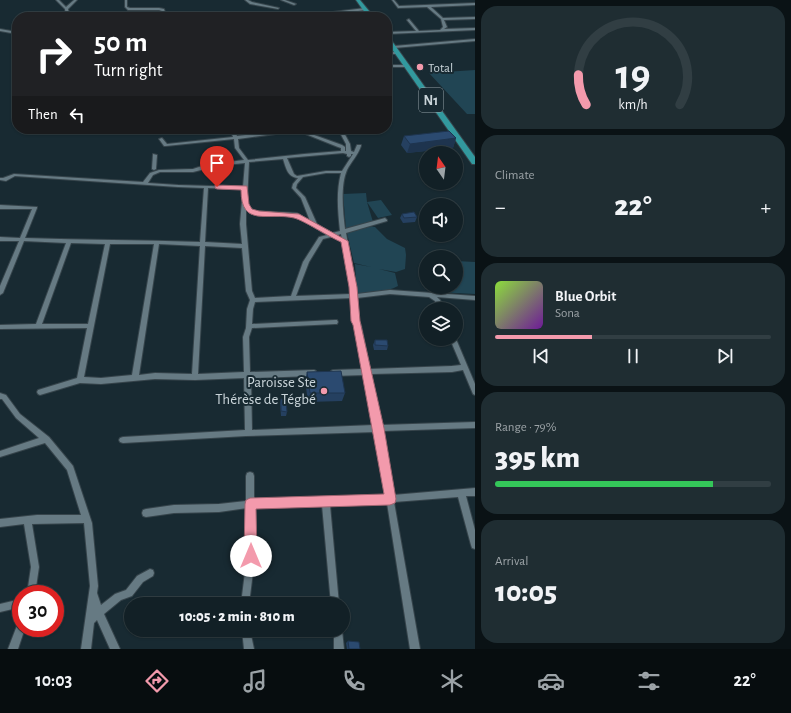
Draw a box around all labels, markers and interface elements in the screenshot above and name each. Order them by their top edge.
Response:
icon: right [28,28,80,80]
text: 50 m [94,29,148,57]
text: 19 [615,55,651,96]
text: Turn right [94,62,163,80]
marker: Total [415,62,425,72]
place label: Total [428,62,453,75]
road number: N1 [419,88,443,112]
text: km/h [618,98,648,112]
icon: left [66,104,88,126]
text: Then [28,107,58,122]
pin [200,146,234,187]
north arrow [419,146,463,190]
map controls [419,146,463,346]
icon: arrive [206,152,228,174]
text: Climate [495,169,534,182]
text: 22° [614,191,652,221]
text: − [495,196,506,218]
text: + [760,196,771,218]
button: sound [419,198,463,242]
button: search [419,250,463,294]
text: Blue Orbit [555,289,616,304]
button: layers [419,302,463,346]
text: Sona [555,307,580,320]
icon: previous [530,345,552,367]
icon: pause [622,345,644,367]
icon: next [714,345,736,367]
place label: Paroisse Ste Thérèse de Tégbé [215,375,316,407]
marker: Paroisse Ste Thérèse de Tégbé [319,386,329,396]
text: Range · 79% [495,421,556,434]
text: 395 km [495,443,580,473]
position arrow [230,535,272,577]
text: Arrival [495,555,528,568]
text: 10:05 [495,577,557,607]
speed limit sign: 30 [12,585,64,637]
text: 10:05 · 2 min · 810 m [179,609,295,624]
icon: directions [143,667,171,695]
icon: music [241,667,269,695]
icon: phone [340,667,368,695]
icon: climate [438,667,466,695]
icon: car [537,667,565,695]
icon: filters [635,667,663,695]
text: 10:03 [35,672,72,690]
text: 22° [734,672,756,690]

